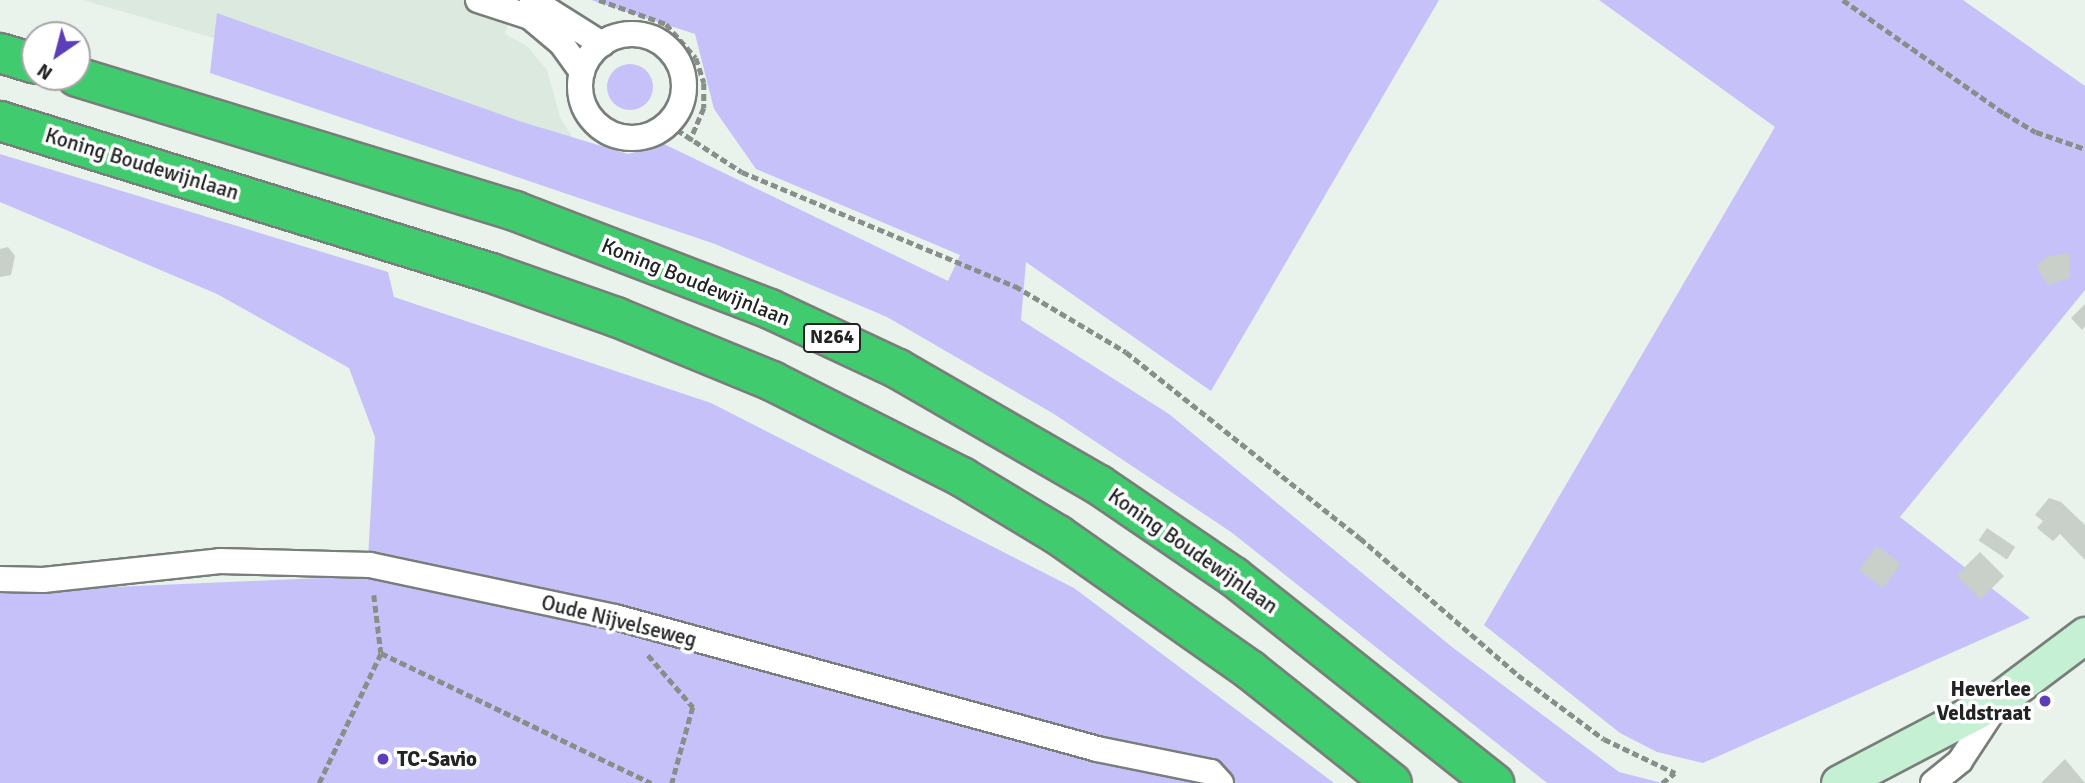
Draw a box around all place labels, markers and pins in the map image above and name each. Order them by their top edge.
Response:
place label: Heverlee Veldstraat [1937,676,2031,726]
marker: Heverlee Veldstraat [2037,693,2053,709]
place label: TC-Savio [397,746,477,772]
marker: TC-Savio [375,751,391,767]

